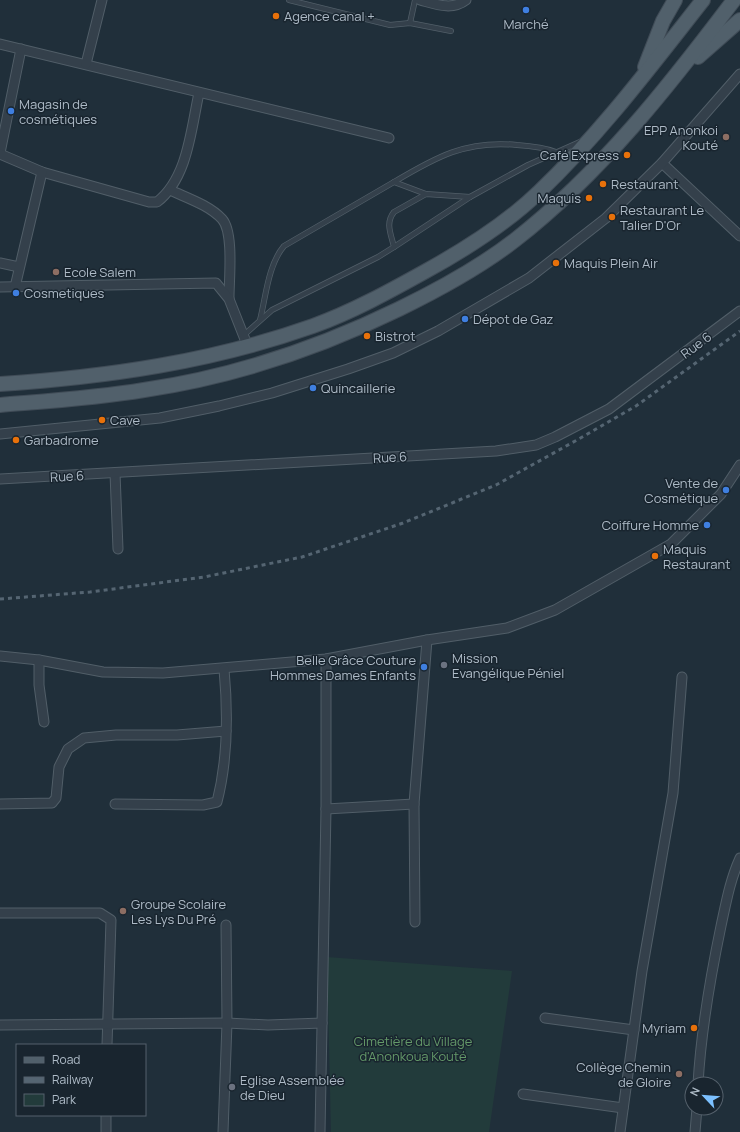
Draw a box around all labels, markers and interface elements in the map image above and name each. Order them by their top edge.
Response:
marker: Marché [521,5,531,15]
place label: Agence canal + [284,7,375,25]
marker: Agence canal + [271,11,281,21]
place label: Marché [503,15,549,33]
place label: Magasin de cosmétiques [19,95,97,128]
marker: Magasin de cosmétiques [6,106,16,116]
place label: EPP Anonkoi Kouté [644,121,718,154]
marker: EPP Anonkoi Kouté [721,132,731,142]
place label: Café Express [540,146,619,164]
marker: Café Express [622,150,632,160]
place label: Restaurant [611,175,678,193]
marker: Restaurant [598,179,608,189]
place label: Maquis [538,189,581,207]
marker: Maquis [584,193,594,203]
place label: Restaurant Le Talier D'Or [620,201,705,234]
marker: Restaurant Le Talier D'Or [607,212,617,222]
place label: Maquis Plein Air [564,254,658,272]
marker: Maquis Plein Air [551,258,561,268]
place label: Ecole Salem [64,263,136,281]
marker: Ecole Salem [51,267,61,277]
place label: Cosmetiques [24,284,105,302]
marker: Cosmetiques [11,288,21,298]
place label: Dépot de Gaz [473,310,554,328]
marker: Dépot de Gaz [460,314,470,324]
place label: Bistrot [375,327,416,345]
street label: Rue 6 [677,328,715,362]
marker: Bistrot [362,331,372,341]
place label: Quincaillerie [321,379,396,397]
marker: Quincaillerie [308,383,318,393]
place label: Cave [110,411,141,429]
marker: Cave [97,415,107,425]
place label: Garbadrome [24,431,99,449]
marker: Garbadrome [11,435,21,445]
street label: Rue 6 [372,447,408,467]
street label: Rue 6 [49,466,85,486]
place label: Vente de Cosmétique [644,474,718,507]
marker: Vente de Cosmétique [721,485,731,495]
place label: Coiffure Homme [602,516,699,534]
marker: Coiffure Homme [702,520,712,530]
place label: Maquis Restaurant [663,540,730,573]
marker: Maquis Restaurant [650,551,660,561]
place label: Mission Evangélique Péniel [452,649,564,682]
place label: Belle Grâce Couture Hommes Dames Enfants [270,651,416,684]
marker: Mission Evangélique Péniel [439,660,449,670]
marker: Belle Grâce Couture Hommes Dames Enfants [419,662,429,672]
place label: Groupe Scolaire Les Lys Du Pré [131,895,227,928]
marker: Groupe Scolaire Les Lys Du Pré [118,906,128,916]
place label: Myriam [642,1019,686,1037]
marker: Myriam [689,1023,699,1033]
park label: Cimetière du Village d'Anonkoua Kouté [354,1032,473,1065]
legend [16,1044,146,1116]
text: Road [52,1051,80,1068]
place label: Collège Chemin de Gloire [576,1058,671,1091]
marker: Collège Chemin de Gloire [674,1069,684,1079]
text: Railway [52,1071,94,1088]
place label: Eglise Assemblée de Dieu [240,1071,345,1104]
north arrow [684,1076,724,1116]
marker: Eglise Assemblée de Dieu [227,1082,237,1092]
text: N [686,1084,703,1098]
text: Park [52,1091,77,1108]

